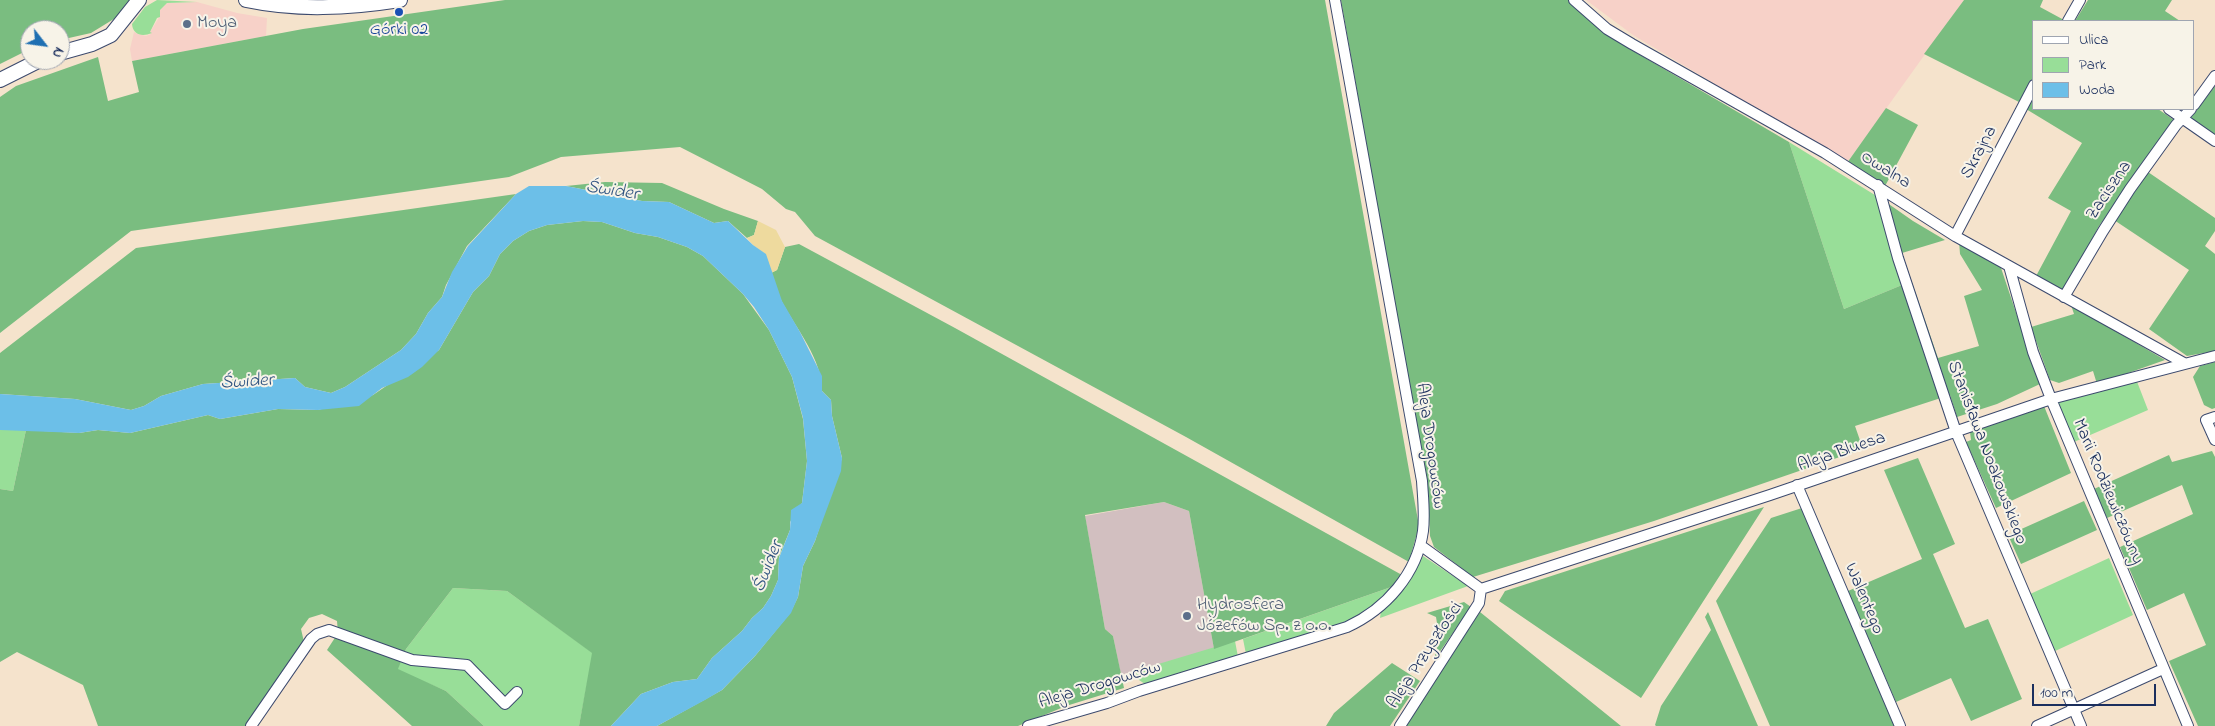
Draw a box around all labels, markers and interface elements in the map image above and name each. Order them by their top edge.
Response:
marker: Górki 02 [393,6,405,18]
place label: Moya [197,13,237,35]
marker: Moya [181,18,193,30]
north arrow [20,20,70,70]
place label: Górki 02 [370,20,428,42]
legend [2032,20,2195,110]
text: Ulica [2079,29,2108,51]
text: N [46,43,69,62]
text: Park [2079,54,2106,76]
text: Woda [2079,79,2115,101]
street label: Skrajna [1957,123,2003,183]
street label: Owalna [1856,147,1914,195]
street label: Zaciszna [2082,157,2138,225]
water label: Świder [584,177,640,207]
street label: Stanisława Noakowskiego [1941,358,2031,548]
water label: Świder [220,370,274,396]
street label: Aleja Drogowców [1410,382,1448,510]
street label: Marii Rodziewiczówny [2067,416,2147,568]
street label: Aleja Bluesa [1795,428,1889,478]
water label: Świder [748,538,790,596]
street label: Walentego [1838,560,1888,638]
place label: Hydrosfera Józefów Sp. z o.o. [1197,595,1331,638]
street label: Aleja Przyszłości [1383,599,1469,713]
marker: Hydrosfera Józefów Sp. z o.o. [1181,610,1193,622]
street label: Aleja Drogowców [1036,657,1164,715]
scale bar [2035,674,2159,706]
text: 100 m [2040,682,2073,704]

